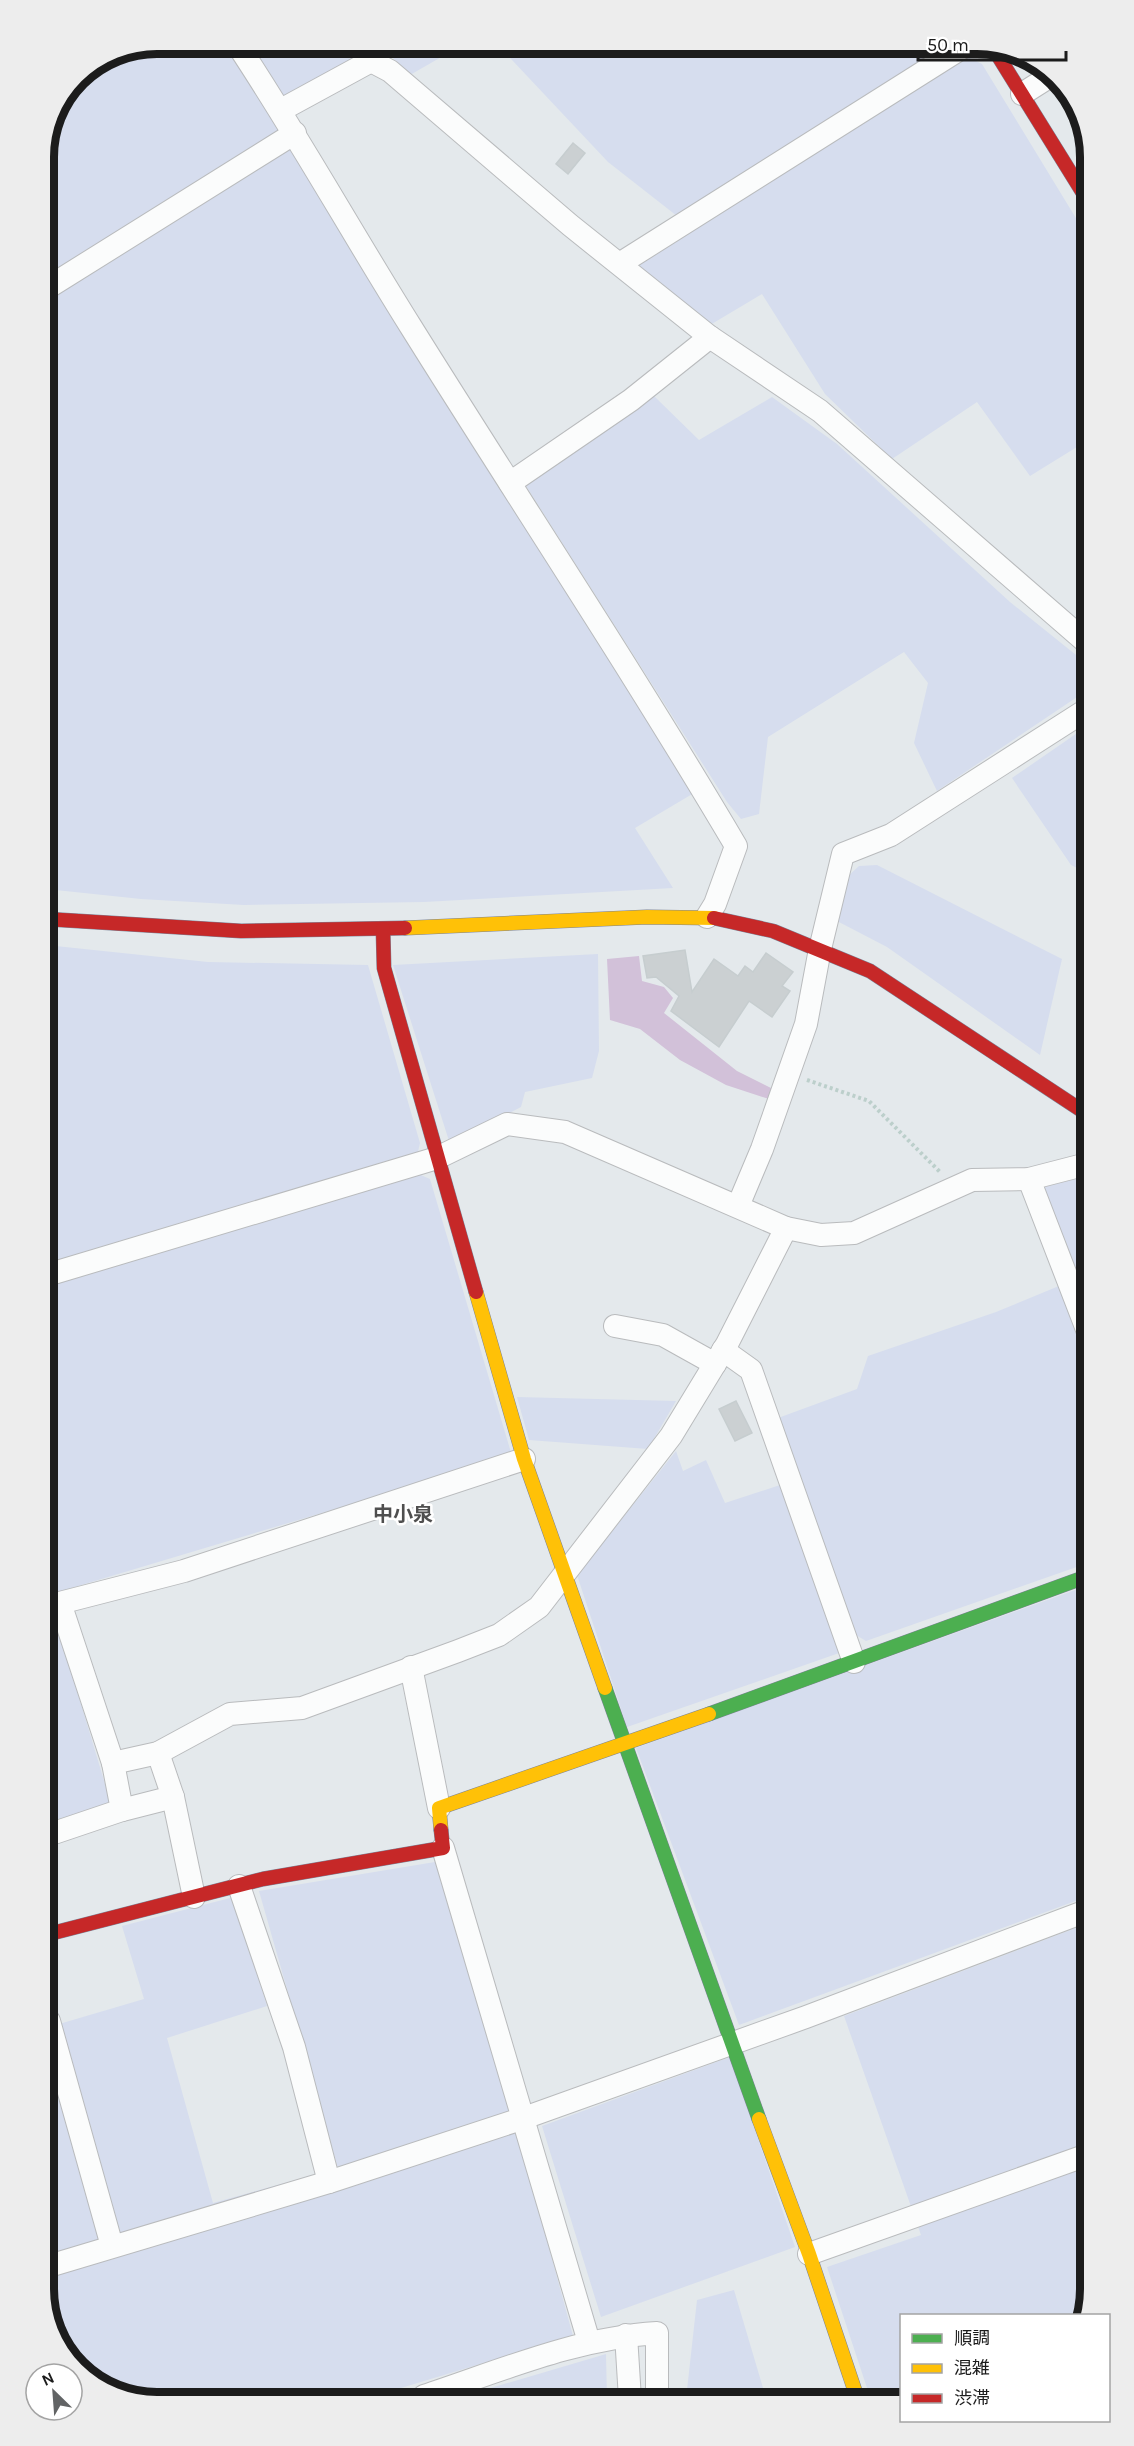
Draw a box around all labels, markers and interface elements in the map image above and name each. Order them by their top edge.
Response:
scale bar [918,24,1066,62]
text: 50 m [927,34,969,56]
district label: 中小泉 [373,1503,433,1526]
legend [900,2314,1110,2422]
text: 順調 [954,2327,990,2349]
text: 混雑 [954,2357,990,2379]
north arrow [24,2362,84,2422]
text: N [39,2368,57,2390]
text: 渋滞 [954,2387,990,2409]

